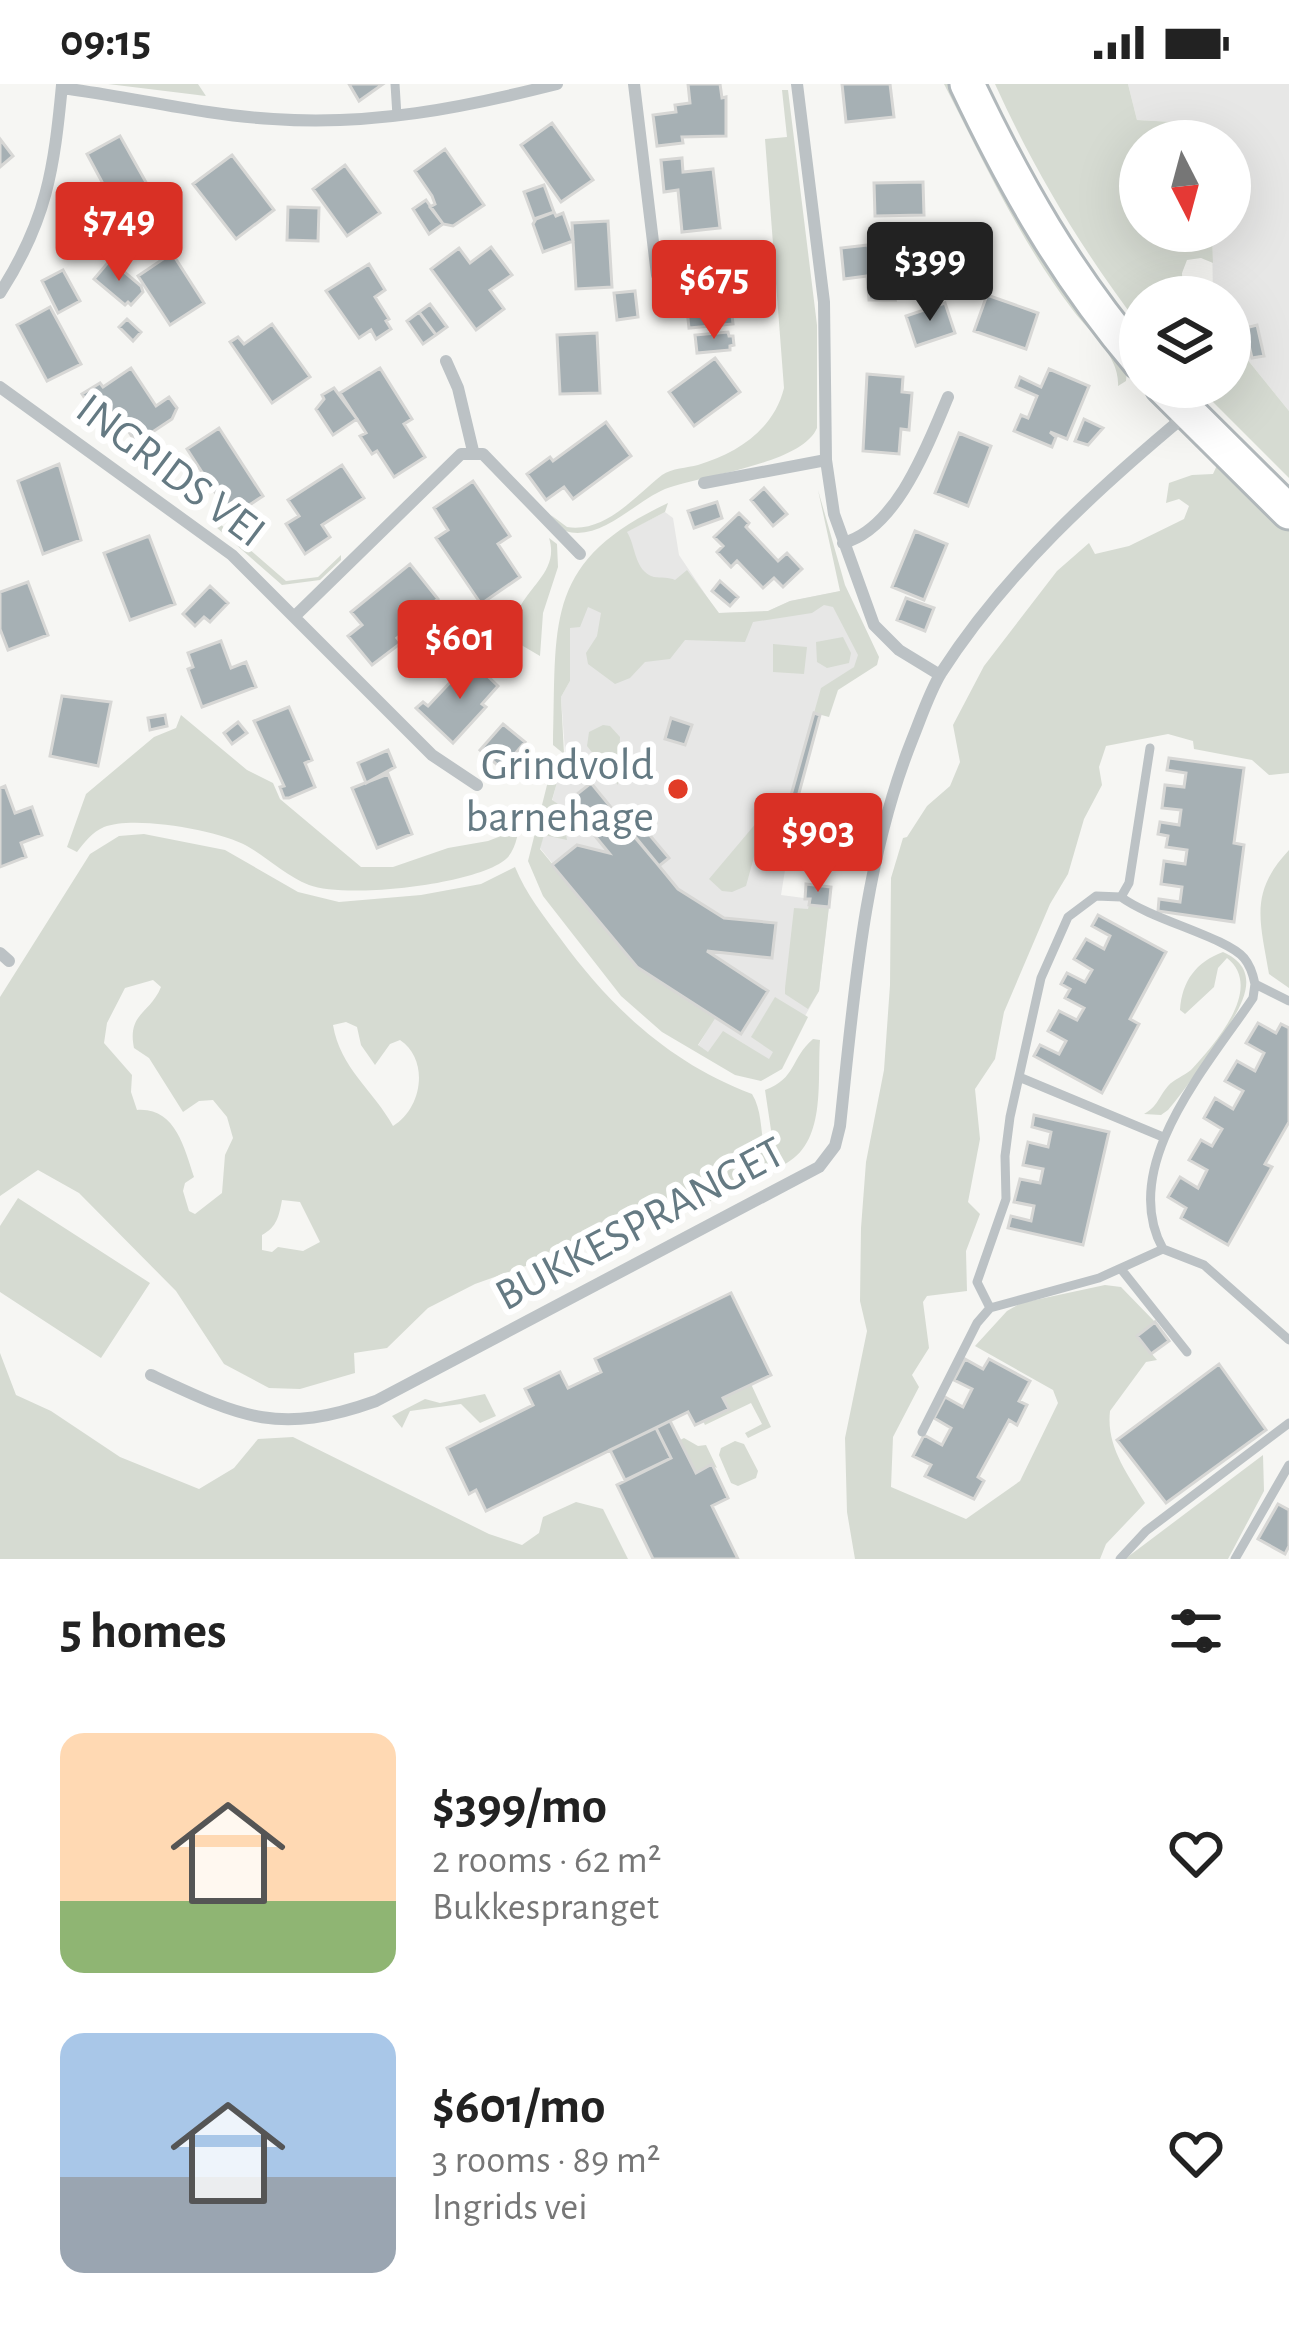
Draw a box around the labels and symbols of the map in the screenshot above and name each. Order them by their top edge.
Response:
north arrow [1119,120,1251,252]
pin: $749 [48,182,190,284]
pin: $399 [859,222,1001,324]
pin: $675 [643,240,785,342]
street label: INGRIDS VEI [68,386,273,556]
pin: $601 [389,600,531,702]
place label: Grindvold barnehage [465,743,654,840]
marker: Grindvold barnehage [665,776,691,802]
pin: $903 [747,793,889,895]
street label: BUKKESPRANGET [489,1129,792,1319]

